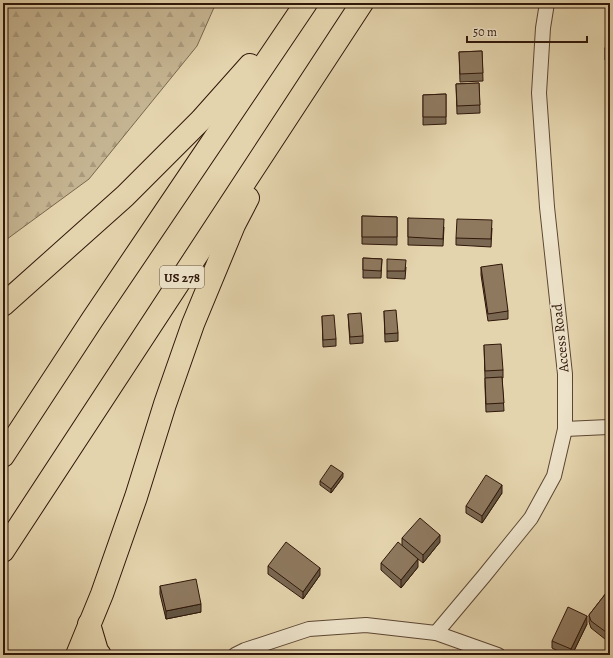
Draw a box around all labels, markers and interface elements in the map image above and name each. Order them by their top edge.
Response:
scale bar [467,18,587,44]
text: 50 m [473,24,497,40]
road number: US 278 [160,266,204,288]
street label: Access Road [547,302,574,374]

